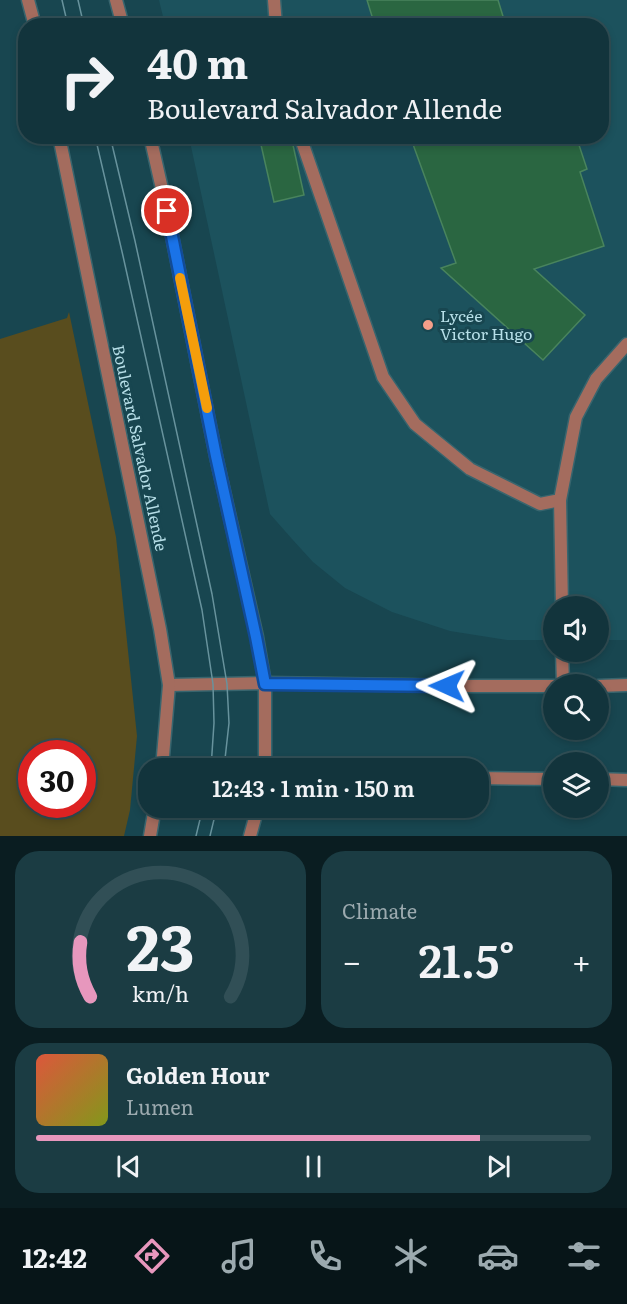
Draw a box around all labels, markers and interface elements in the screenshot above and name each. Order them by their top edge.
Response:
text: 40 m [147,30,248,92]
icon: right [48,42,126,120]
text: Boulevard Salvador Allende [147,87,502,127]
pin [141,185,192,236]
icon: arrive [150,194,183,227]
place label: Lycée Victor Hugo [440,303,533,345]
marker: Lycée Victor Hugo [421,318,435,332]
street label: Boulevard Salvador Allende [107,342,175,553]
map controls [543,596,609,818]
button: sound [543,596,609,662]
position arrow [415,654,479,718]
button: search [543,674,609,740]
speed limit sign: 30 [18,740,96,818]
button: layers [543,752,609,818]
text: 12:43 · 1 min · 150 m [212,771,415,804]
text: Climate [342,895,417,925]
text: 23 [126,898,195,990]
text: 21.5° [418,925,515,992]
text: − [342,935,361,984]
text: + [572,935,591,984]
text: km/h [132,977,189,1009]
text: Golden Hour [126,1058,269,1091]
text: Lumen [126,1091,194,1121]
icon: previous [112,1150,145,1183]
icon: pause [297,1150,330,1183]
icon: next [482,1150,515,1183]
icon: directions [131,1235,173,1277]
icon: music [218,1235,260,1277]
icon: phone [304,1235,346,1277]
icon: climate [390,1235,432,1277]
icon: car [477,1235,519,1277]
icon: filters [563,1235,605,1277]
text: 12:42 [22,1236,87,1276]

